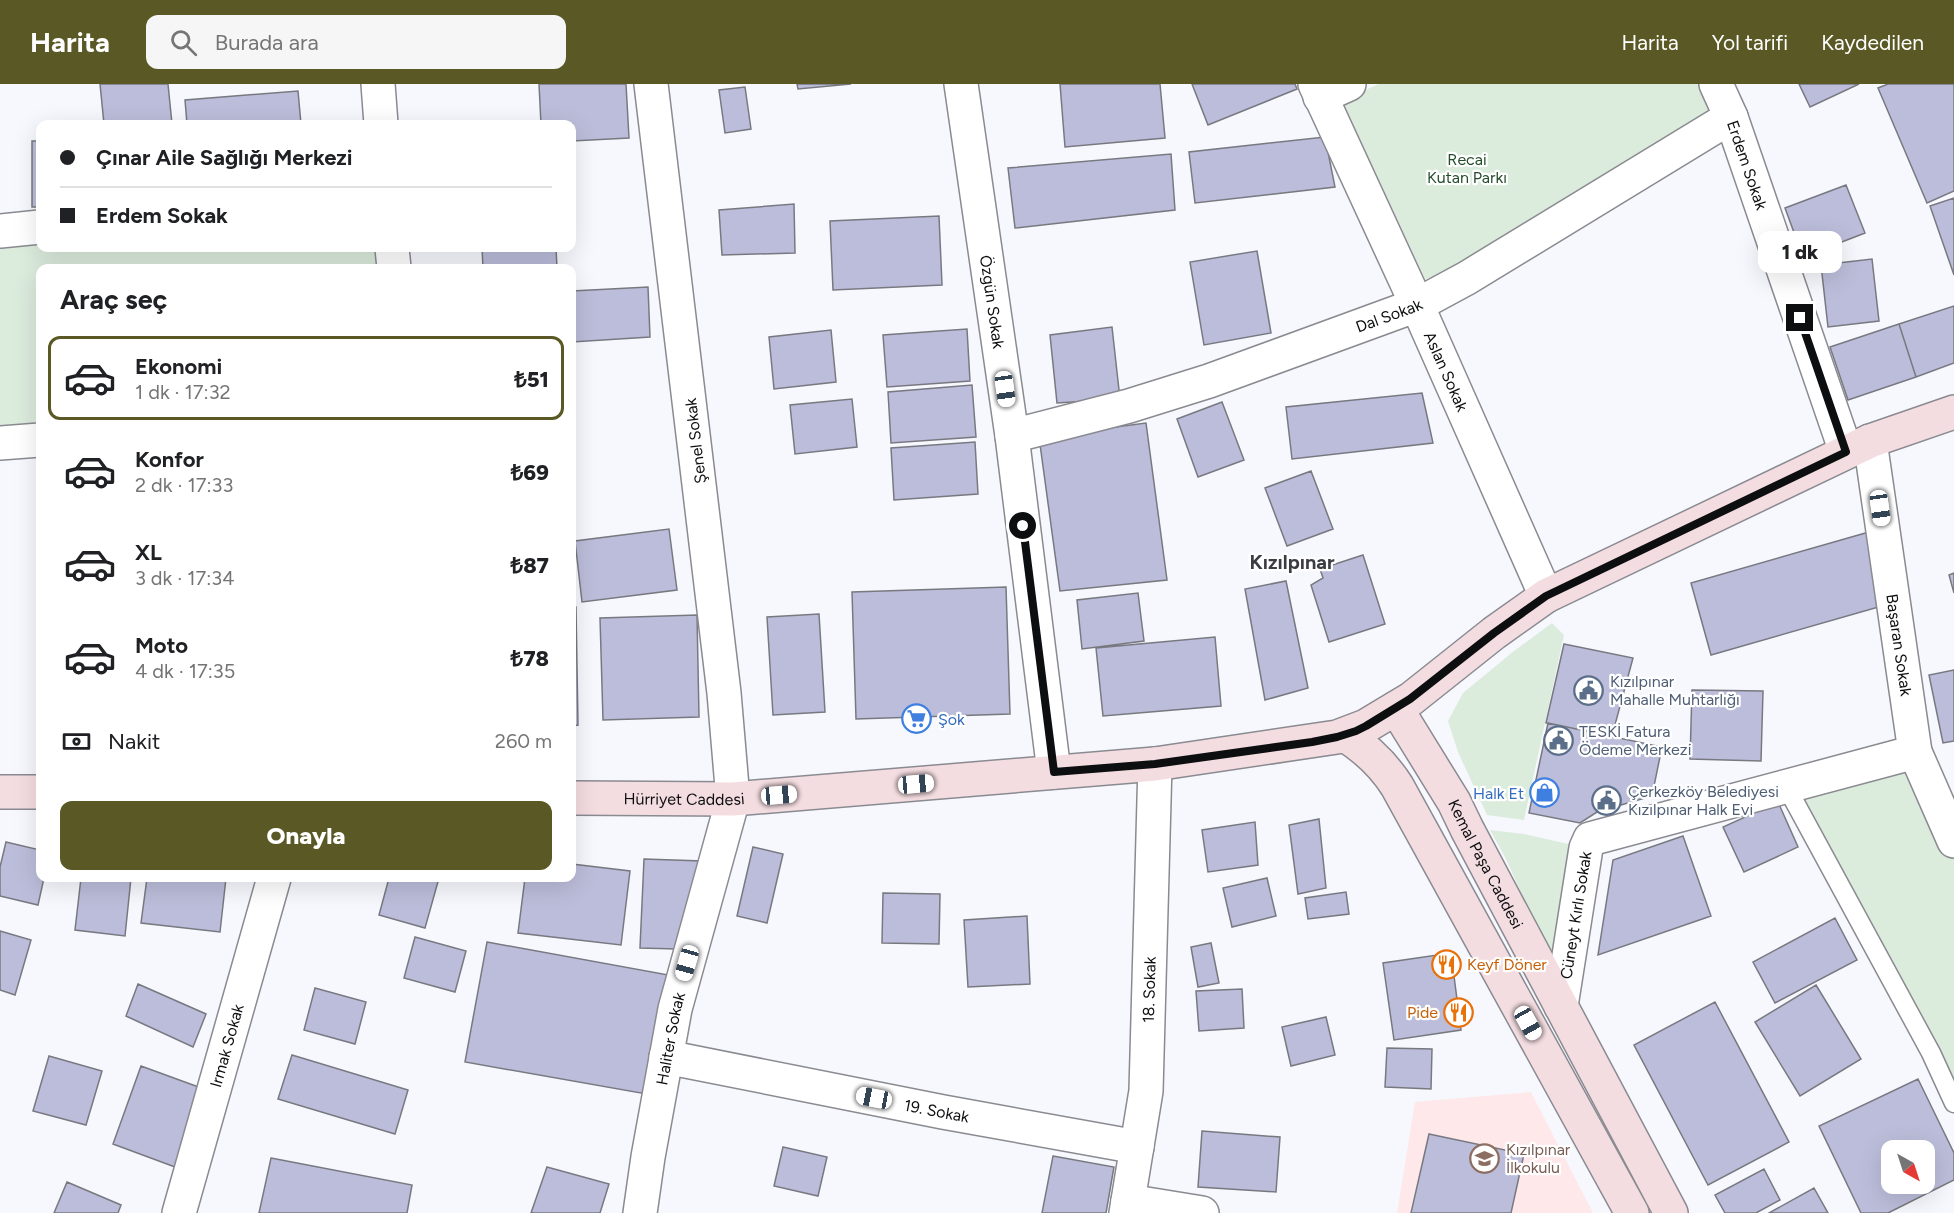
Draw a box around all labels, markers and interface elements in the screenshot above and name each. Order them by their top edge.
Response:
search box [146,15,566,69]
text: Harita [30,25,110,59]
icon: search [167,26,200,59]
text: Burada ara [215,29,319,56]
text: Harita [1622,30,1679,55]
text: Yol tarifi [1712,30,1788,55]
text: Kaydedilen [1821,30,1924,55]
street label: Erdem Sokak [1723,118,1771,213]
text: Çınar Aile Sağlığı Merkezi [96,144,353,171]
park label: Recai Kutan Parkı [1427,150,1507,187]
text: Erdem Sokak [96,202,228,229]
callout: 1 dk [1758,231,1842,273]
text: 1 dk [1782,240,1818,264]
street label: Özgün Sokak [976,254,1008,350]
text: Araç seç [60,283,167,316]
street label: Dal Sokak [1353,295,1426,337]
route end [1786,304,1813,331]
street label: Aslan Sokak [1420,329,1472,415]
icon: car [63,351,117,405]
text: Ekonomi [135,353,222,380]
text: ₺51 [514,366,549,393]
car [994,370,1016,408]
text: 1 dk · 17:32 [135,380,231,404]
street label: Şenel Sokak [681,397,710,485]
icon: car [63,444,117,498]
text: Konfor [135,446,204,473]
text: ₺69 [511,459,549,486]
text: 2 dk · 17:33 [135,473,233,497]
car [1869,489,1891,527]
route start [1009,512,1036,539]
icon: car [63,537,117,591]
text: XL [135,539,162,566]
district label: Kızılpınar [1249,550,1335,574]
text: ₺87 [511,552,549,579]
text: 3 dk · 17:34 [135,566,235,590]
street label: Başaran Sokak [1882,593,1916,697]
icon: car [63,630,117,684]
text: Moto [135,632,188,659]
text: ₺78 [511,645,549,672]
text: 4 dk · 17:35 [135,659,235,683]
place label: Kızılpınar Mahalle Muhtarlığı [1610,672,1740,709]
public building icon: Kızılpınar Mahalle Muhtarlığı [1573,674,1605,706]
supermarket icon: Şok [901,703,933,735]
place label: Şok [938,710,965,729]
place label: TESKİ Fatura Ödeme Merkezi [1579,722,1691,759]
public building icon: TESKİ Fatura Ödeme Merkezi [1542,724,1574,756]
icon: cash [60,725,93,758]
text: Nakit [108,728,160,755]
text: 260 m [495,729,552,753]
car [897,773,935,795]
shop icon: Halk Et [1529,777,1561,809]
place label: Çerkezköy Belediyesi Kızılpınar Halk Evi [1628,782,1779,819]
car [760,784,798,806]
place label: Halk Et [1473,784,1524,803]
public building icon: Çerkezköy Belediyesi Kızılpınar Halk Evi [1591,784,1623,816]
street label: Hürriyet Caddesi [623,789,745,809]
street label: Kemal Paşa Caddesi [1444,796,1527,932]
button: Onayla [60,801,552,870]
street label: Cüneyt Kırlı Sokak [1556,850,1595,980]
car [673,943,701,983]
restaurant icon: Keyf Döner [1430,948,1462,980]
place label: Keyf Döner [1467,955,1547,974]
street label: 18. Sokak [1139,956,1160,1023]
street label: Haliter Sokak [652,990,689,1087]
restaurant icon: Pide [1443,996,1475,1028]
street label: Irmak Sokak [206,1002,248,1090]
place label: Pide [1407,1003,1438,1022]
car [1511,1003,1545,1043]
car [855,1086,893,1110]
street label: 19. Sokak [903,1096,971,1127]
place label: Kızılpınar İlkokulu [1506,1140,1571,1177]
north arrow [1881,1140,1935,1194]
map controls [1881,1140,1935,1194]
school or university icon: Kızılpınar İlkokulu [1469,1142,1501,1174]

